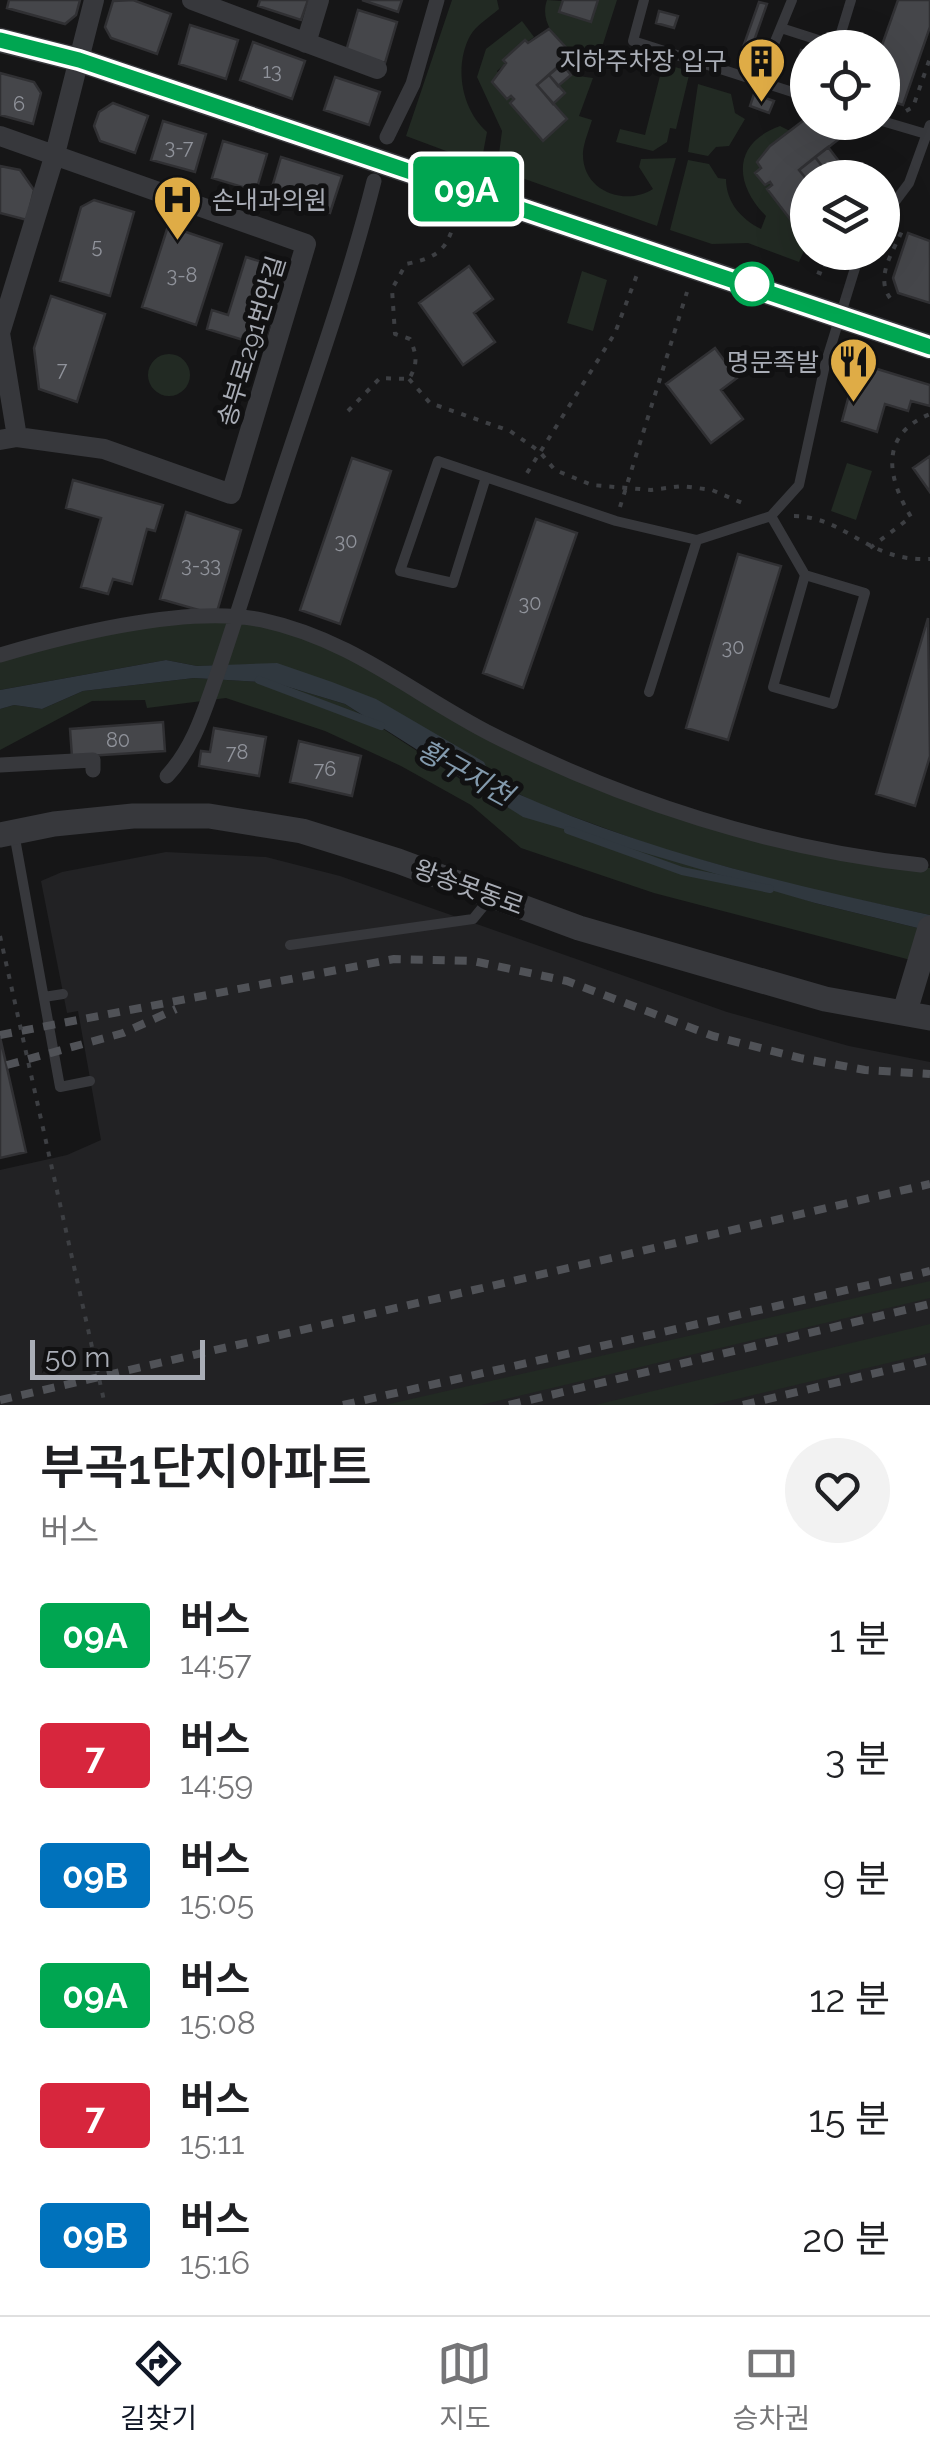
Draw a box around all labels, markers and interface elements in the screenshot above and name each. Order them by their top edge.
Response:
map controls [790,30,900,270]
button: locate [790,30,900,140]
building icon: 지하주차장 입구 [736,35,788,103]
place label: 지하주차장 입구 [560,46,727,76]
house number: 13 [262,59,282,83]
house number: 6 [13,92,25,116]
house number: 3-7 [164,135,194,159]
line badge: 09A [408,156,524,222]
button: layers [790,160,900,270]
text: 09A [433,169,499,210]
hospital icon: 손내과의원 [151,174,203,242]
place label: 손내과의원 [212,185,327,215]
house number: 5 [92,234,103,258]
street label: 송부로291번안길 [211,252,291,430]
house number: 3-8 [167,263,197,287]
unlabelled marker [731,263,773,305]
restaurant icon: 명문족발 [828,336,880,404]
place label: 명문족발 [727,347,819,377]
house number: 7 [57,357,68,381]
house number: 30 [335,529,357,553]
house number: 3-33 [181,553,221,577]
house number: 30 [519,591,541,615]
house number: 30 [722,635,744,659]
house number: 80 [106,728,130,752]
water label: 황구지천 [412,734,521,814]
house number: 78 [226,740,248,764]
house number: 76 [314,757,336,781]
street label: 왕송못동로 [410,853,528,921]
scale bar [30,1335,205,1380]
text: 50 m [45,1341,110,1374]
button: heart [785,1438,890,1543]
text: 부곡1단지아파트 [40,1439,372,1495]
text: 버스 [40,1512,99,1549]
text: 버스 [180,1597,250,1642]
text: 09A [62,1615,128,1656]
text: 1 분 [829,1616,890,1661]
text: 14:57 [180,1644,252,1681]
text: 버스 [180,1717,250,1762]
text: 7 [85,1735,105,1776]
text: 3 분 [825,1736,890,1781]
text: 14:59 [180,1764,253,1801]
text: 버스 [180,1837,250,1882]
text: 09B [62,1855,128,1896]
text: 9 분 [823,1856,890,1901]
text: 15:05 [180,1884,254,1921]
text: 버스 [180,1957,250,2002]
text: 09A [62,1975,128,2016]
text: 12 분 [809,1976,890,2021]
text: 15:08 [180,2004,256,2041]
text: 버스 [180,2077,250,2122]
text: 7 [85,2095,105,2136]
text: 15 분 [808,2096,890,2141]
text: 15:11 [180,2124,245,2161]
text: 버스 [180,2197,250,2242]
text: 09B [62,2215,128,2256]
text: 20 분 [802,2216,890,2261]
text: 15:16 [180,2244,250,2281]
tab: 길찾기 [120,2336,197,2436]
tab: 지도 [437,2336,492,2436]
tab: 승차권 [733,2336,810,2436]

